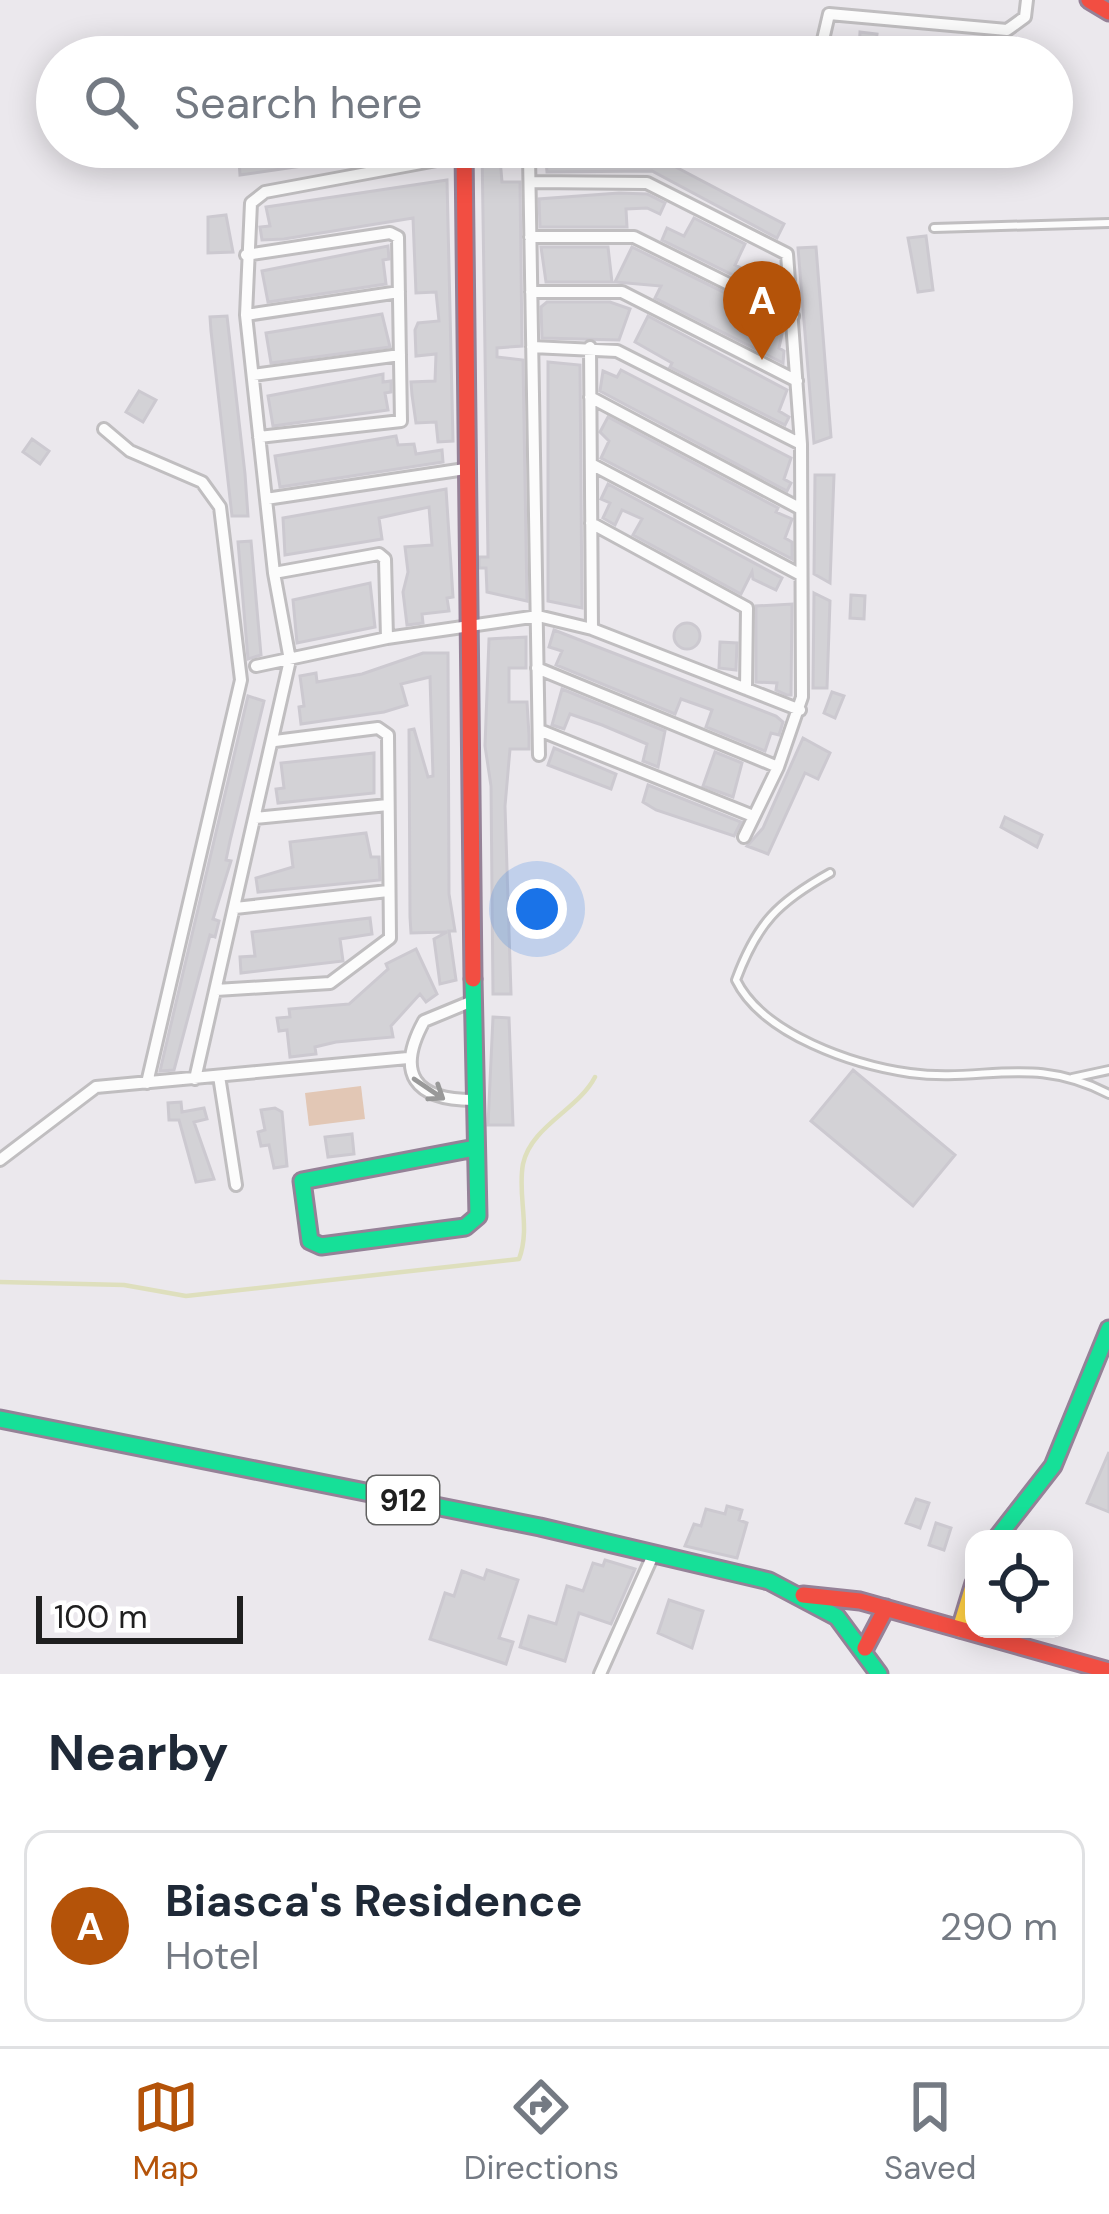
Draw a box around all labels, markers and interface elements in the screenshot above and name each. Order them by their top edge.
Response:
search box [36,36,1073,168]
icon: search [78,69,144,135]
text: Search here [174,73,422,132]
pin: A [723,261,801,360]
your location [507,879,567,939]
one-way arrow [412,1076,445,1101]
road number: 912 [367,1476,439,1524]
map controls [965,1530,1073,1638]
button: locate [965,1530,1073,1638]
scale bar [36,1590,243,1643]
text: 100 m [54,1595,148,1638]
text: Nearby [48,1719,229,1786]
text: Biasca's Residence [165,1871,583,1930]
text: A [76,1901,104,1952]
text: 290 m [940,1901,1058,1952]
text: Hotel [165,1930,260,1981]
tab: Map [132,2074,199,2189]
tab: Directions [464,2074,619,2189]
tab: Saved [884,2074,977,2189]

